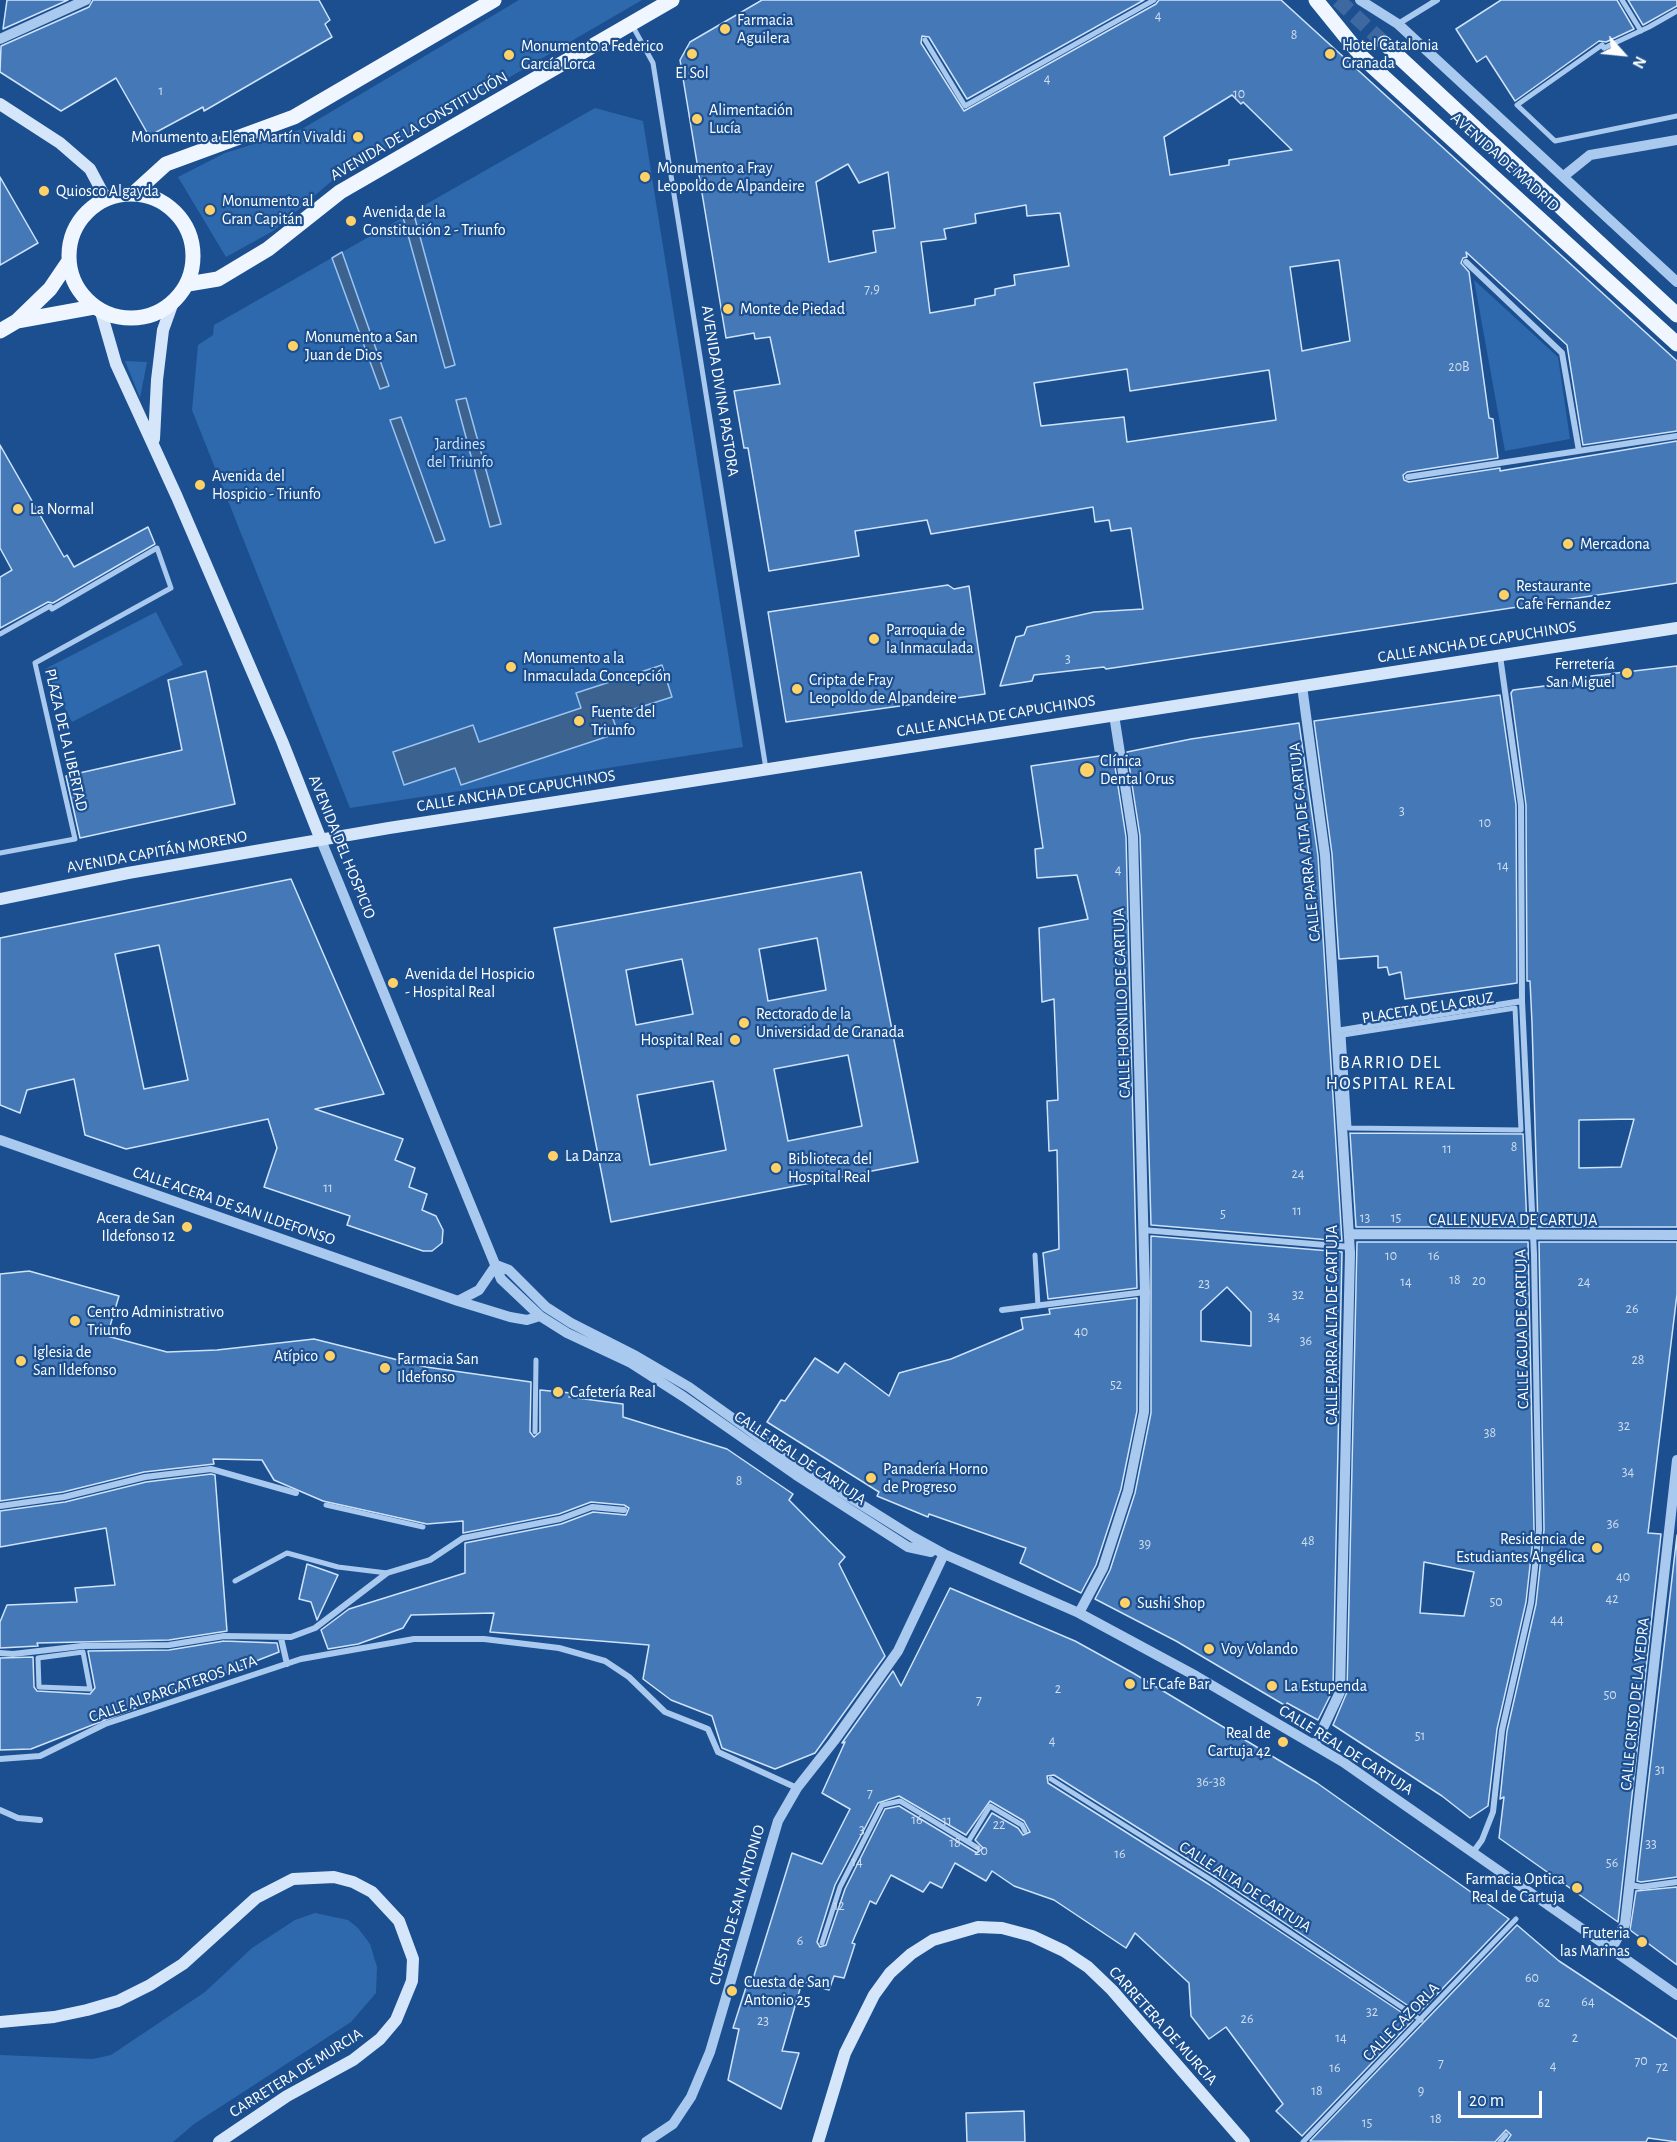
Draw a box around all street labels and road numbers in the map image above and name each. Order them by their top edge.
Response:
street label: AVENIDA DE LA CONSTITUCIÓN [327,67,511,185]
street label: AVENIDA DE MADRID [1447,108,1563,216]
street label: AVENIDA DIVINA PASTORA [697,304,743,478]
street label: CALLE ANCHA DE CAPUCHINOS [1376,617,1578,667]
street label: PLAZA DE LA LIBERTAD [40,667,92,813]
street label: CALLE ANCHA DE CAPUCHINOS [895,691,1097,741]
street label: CALLE PARRA ALTA DE CARTUJA [1285,741,1325,943]
street label: CALLE ANCHA DE CAPUCHINOS [415,766,617,816]
street label: AVENIDA DEL HOSPICIO [304,772,380,922]
street label: AVENIDA CAPITÁN MORENO [65,827,249,877]
street label: CALLE HORNILLO DE CARTUJA [1109,908,1135,1098]
street label: PLACETA DE LA CRUZ [1361,988,1495,1028]
street label: CALLE ACERA DE SAN ILDEFONSO [130,1162,338,1250]
street label: CALLE NUEVA DE CARTUJA [1428,1210,1598,1230]
street label: CALLE PARRA ALTA DE CARTUJA [1322,1225,1342,1425]
street label: CALLE AGUA DE CARTUJA [1511,1249,1533,1409]
street label: CALLE REAL DE CARTUJA [730,1407,870,1509]
street label: CALLE CRISTO DE LA YEDRA [1616,1617,1654,1791]
street label: CALLE ALPARGATEROS ALTA [86,1651,260,1727]
street label: CALLE REAL DE CARTUJA [1275,1701,1417,1799]
street label: CUESTA DE SAN ANTONIO [705,1823,769,1987]
street label: CALLE ALTA DE CARTUJA [1175,1837,1315,1937]
street label: CARRETERA DE MURCIA [1105,1963,1221,2089]
street label: CALLE CAZORLA [1359,1979,1443,2065]
street label: CARRETERA DE MURCIA [226,2024,366,2122]

